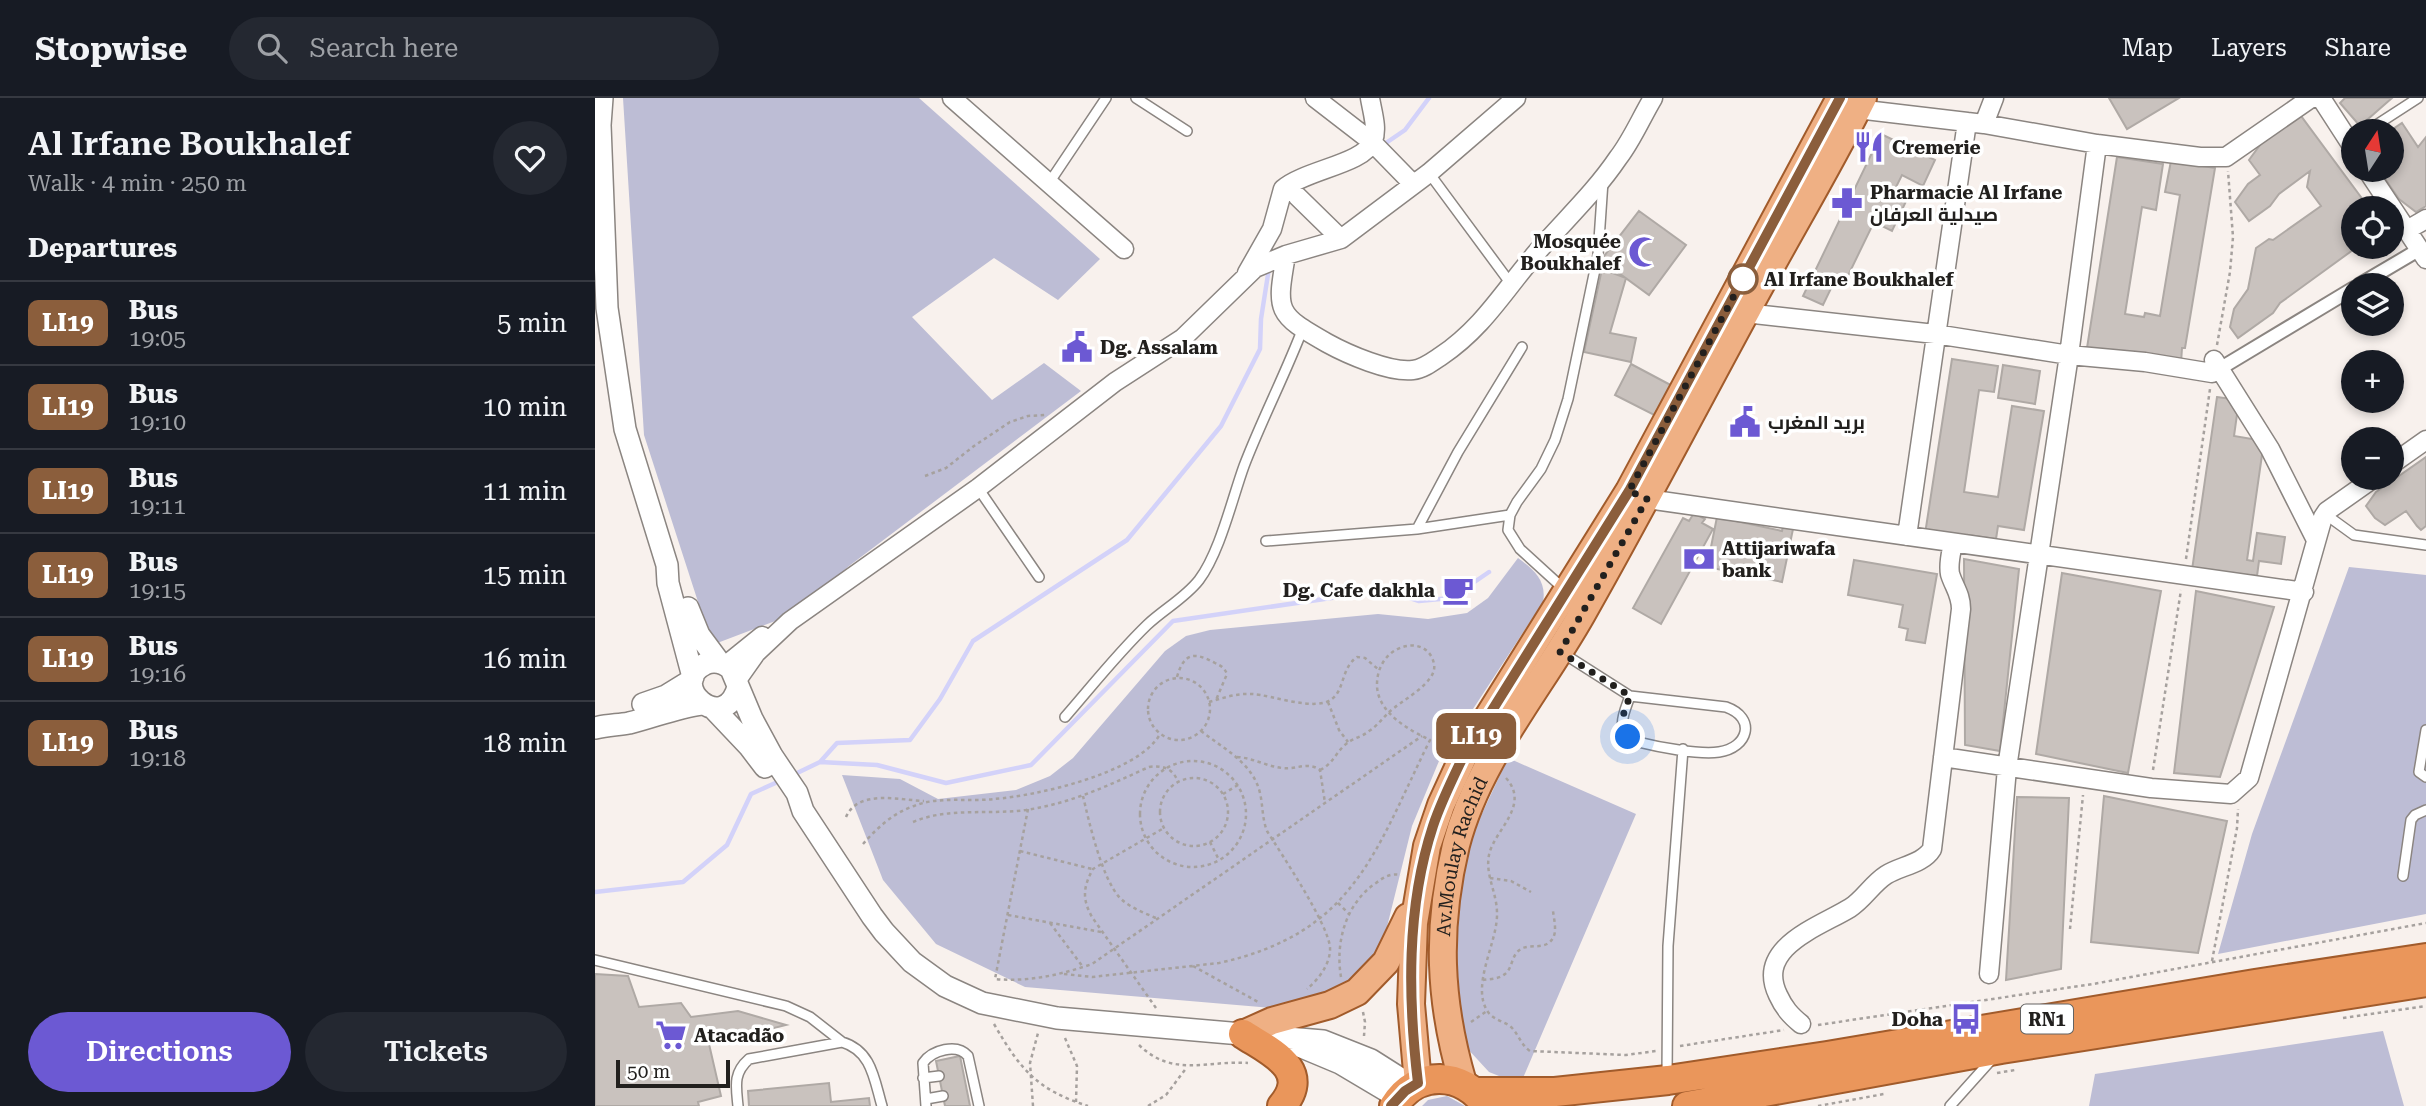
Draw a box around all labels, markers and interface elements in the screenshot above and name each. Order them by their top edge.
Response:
search box [229,17,719,80]
text: Stopwise [35,29,187,68]
icon: search [253,29,291,67]
text: Search here [309,33,458,63]
text: Map [2122,34,2173,62]
text: Layers [2211,34,2287,62]
text: Share [2325,34,2391,62]
north arrow [2341,119,2405,182]
map controls [2341,119,2404,490]
button: heart [493,121,567,195]
text: Al Irfane Boukhalef [28,124,351,163]
restaurant icon: Cremerie [1852,130,1886,164]
place label: Cremerie [1892,136,1981,159]
text: Walk · 4 min · 250 m [28,170,247,197]
place label: Pharmacie Al Irfane صيدلية العرفان [1870,181,2062,226]
pharmacy icon: Pharmacie Al Irfane صيدلية العرفان [1830,186,1864,220]
button: locate [2341,196,2404,259]
place label: Mosquée Boukhalef [1520,230,1622,275]
text: Departures [28,233,177,263]
mosque icon: Mosquée Boukhalef [1627,235,1661,269]
marker: Al Irfane Boukhalef [1728,264,1758,294]
place label: Al Irfane Boukhalef [1764,268,1955,291]
button: layers [2341,273,2404,336]
text: Bus [129,295,178,325]
text: 5 min [497,308,567,338]
text: LI19 [42,309,94,337]
text: 19:05 [129,325,186,352]
public building icon: Dg. Assalam [1060,330,1094,364]
place label: Dg. Assalam [1100,336,1218,359]
button: + [2341,350,2404,413]
text: Bus [129,379,178,409]
text: 10 min [483,392,567,422]
text: LI19 [42,393,94,421]
public building icon: بريد المغرب [1728,405,1762,439]
text: 19:10 [129,409,186,436]
place label: بريد المغرب [1768,411,1865,434]
button: − [2341,427,2404,490]
text: Bus [129,463,178,493]
text: 11 min [483,476,567,506]
text: LI19 [42,477,94,505]
text: 19:11 [129,493,186,520]
place label: Attijariwafa bank [1722,537,1836,582]
bank icon: Attijariwafa bank [1682,542,1716,576]
text: Bus [129,547,178,577]
text: 15 min [483,560,567,590]
text: LI19 [42,561,94,589]
cafe icon: Dg. Cafe dakhla [1441,573,1475,607]
text: 19:15 [129,577,186,604]
place label: Dg. Cafe dakhla [1283,579,1435,602]
text: Bus [129,631,178,661]
text: 16 min [483,644,567,674]
text: LI19 [42,645,94,673]
text: 19:16 [129,661,186,688]
line badge: LI19 [1427,713,1525,759]
text: Bus [129,715,178,745]
your location [1610,719,1645,754]
text: LI19 [1450,722,1502,750]
text: 18 min [483,728,567,758]
text: LI19 [42,729,94,757]
text: 19:18 [129,745,186,772]
street label: Av.Moulay Rachid [1432,773,1492,937]
bus stop icon: Doha [1949,1002,1983,1036]
road number: RN1 [2021,1004,2073,1034]
place label: Doha [1892,1008,1943,1031]
button: Directions [28,1012,291,1092]
button: Tickets [305,1012,567,1092]
supermarket icon: Atacadão [654,1018,688,1052]
place label: Atacadão [694,1024,784,1047]
scale bar [616,1057,730,1089]
text: 50 m [627,1060,670,1083]

